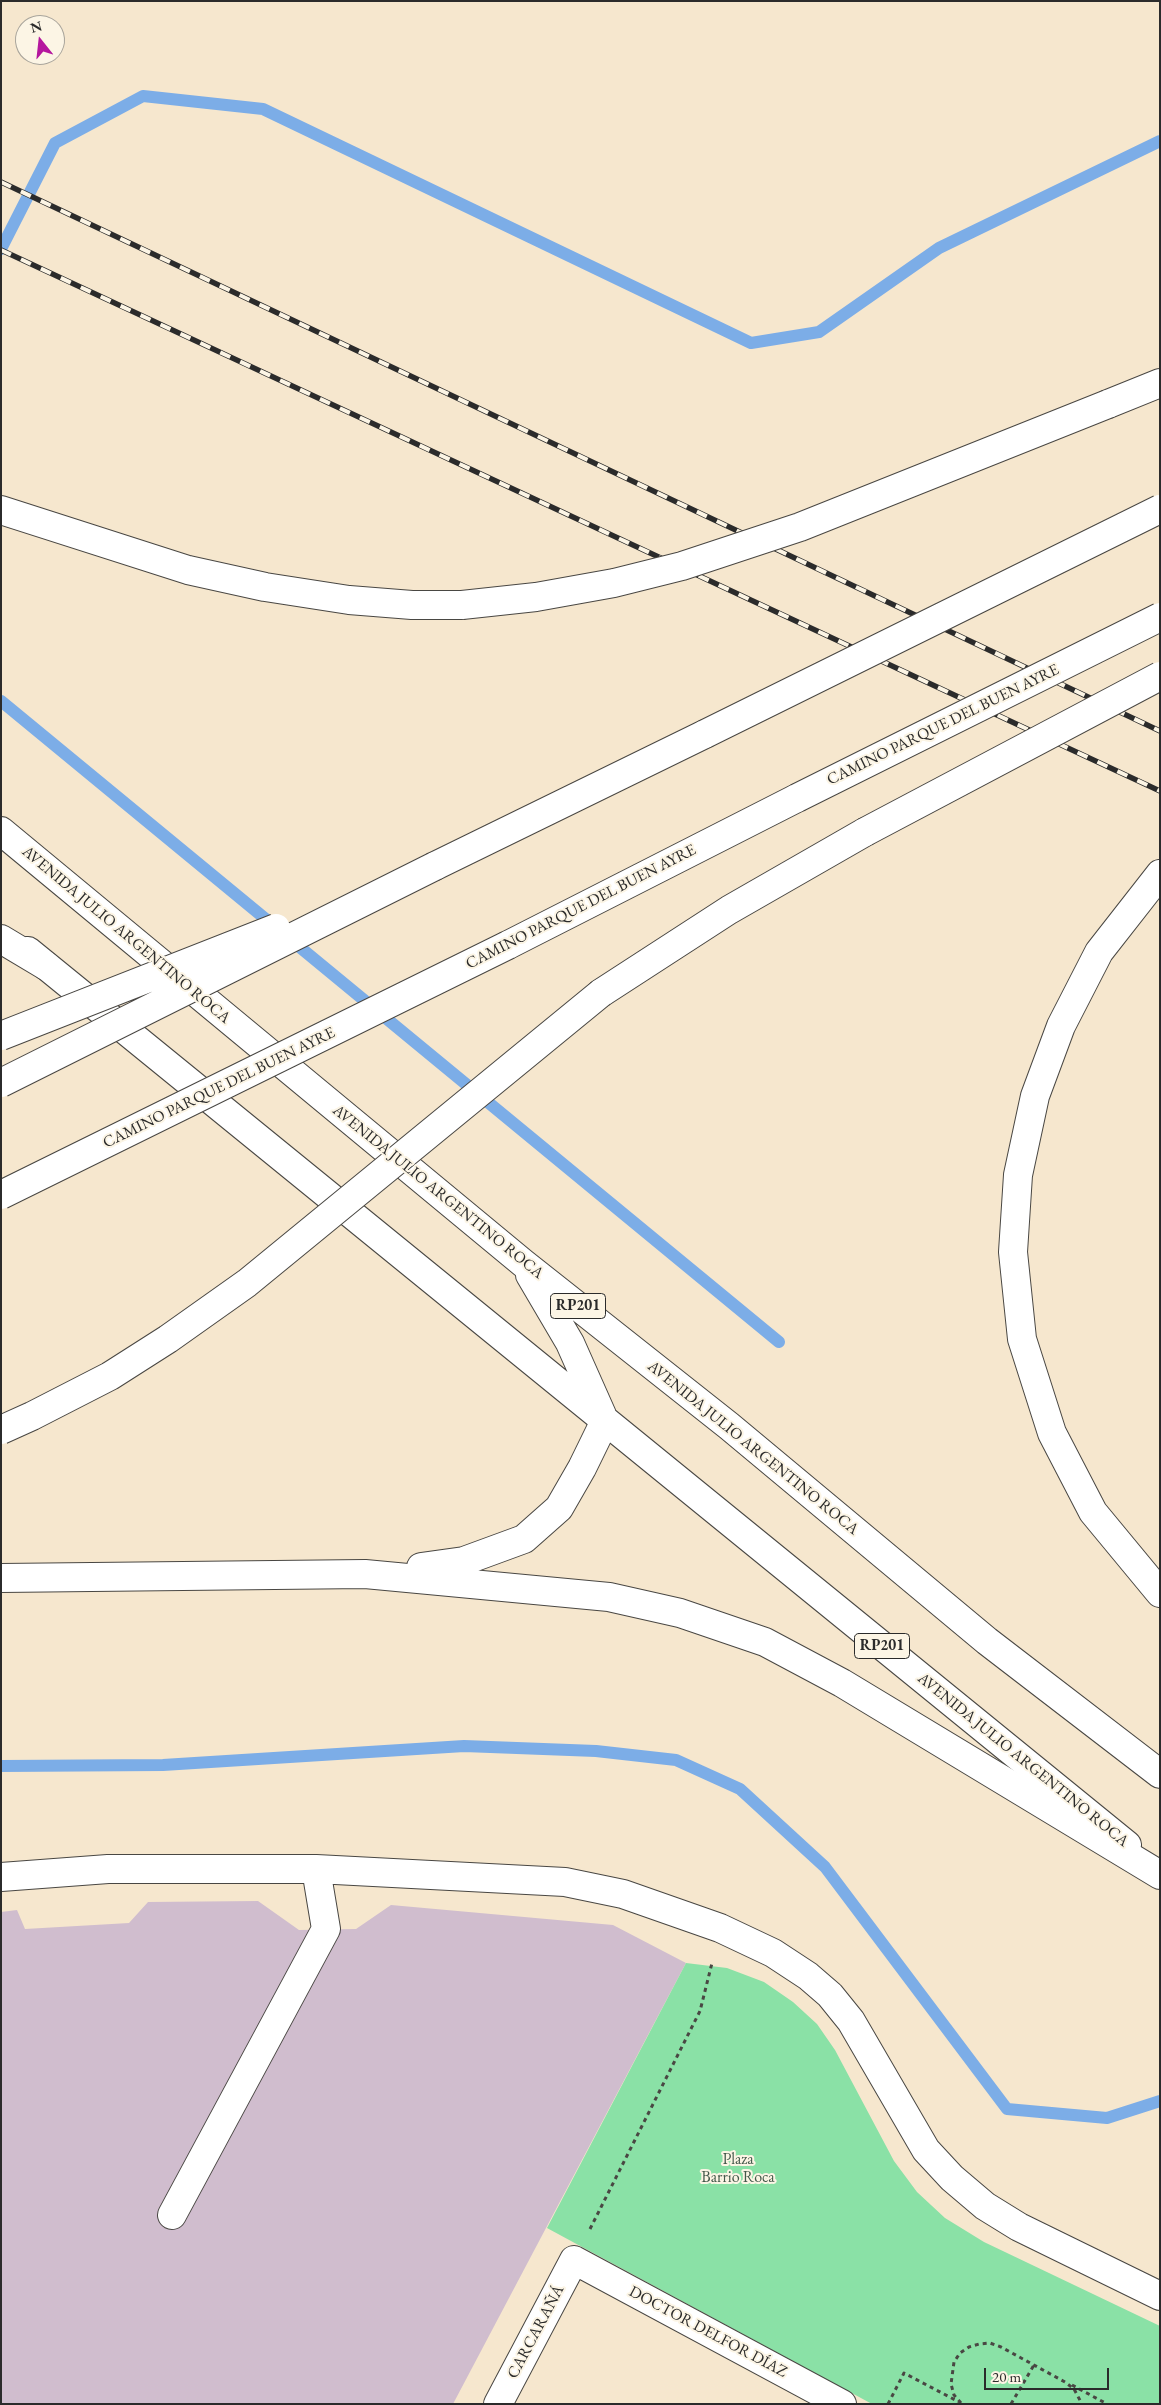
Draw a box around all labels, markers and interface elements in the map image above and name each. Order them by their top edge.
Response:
north arrow [15,15,65,65]
text: N [28,16,44,37]
street label: CAMINO PARQUE DEL BUEN AYRE [824,660,1062,790]
street label: CAMINO PARQUE DEL BUEN AYRE [463,840,699,974]
street label: AVENIDA JULIO ARGENTINO ROCA [18,842,234,1028]
street label: CAMINO PARQUE DEL BUEN AYRE [100,1023,338,1153]
street label: AVENIDA JULIO ARGENTINO ROCA [329,1101,547,1283]
road number: RP201 [550,1294,606,1318]
street label: AVENIDA JULIO ARGENTINO ROCA [644,1357,862,1539]
road number: RP201 [854,1634,910,1658]
street label: AVENIDA JULIO ARGENTINO ROCA [914,1669,1132,1851]
park label: Plaza Barrio Roca [701,2150,775,2188]
street label: CARCARAÑÁ [503,2282,569,2382]
street label: DOCTOR DELFOR DÍAZ [626,2282,790,2382]
scale bar [986,2358,1111,2390]
text: 20 m [992,2367,1021,2386]

